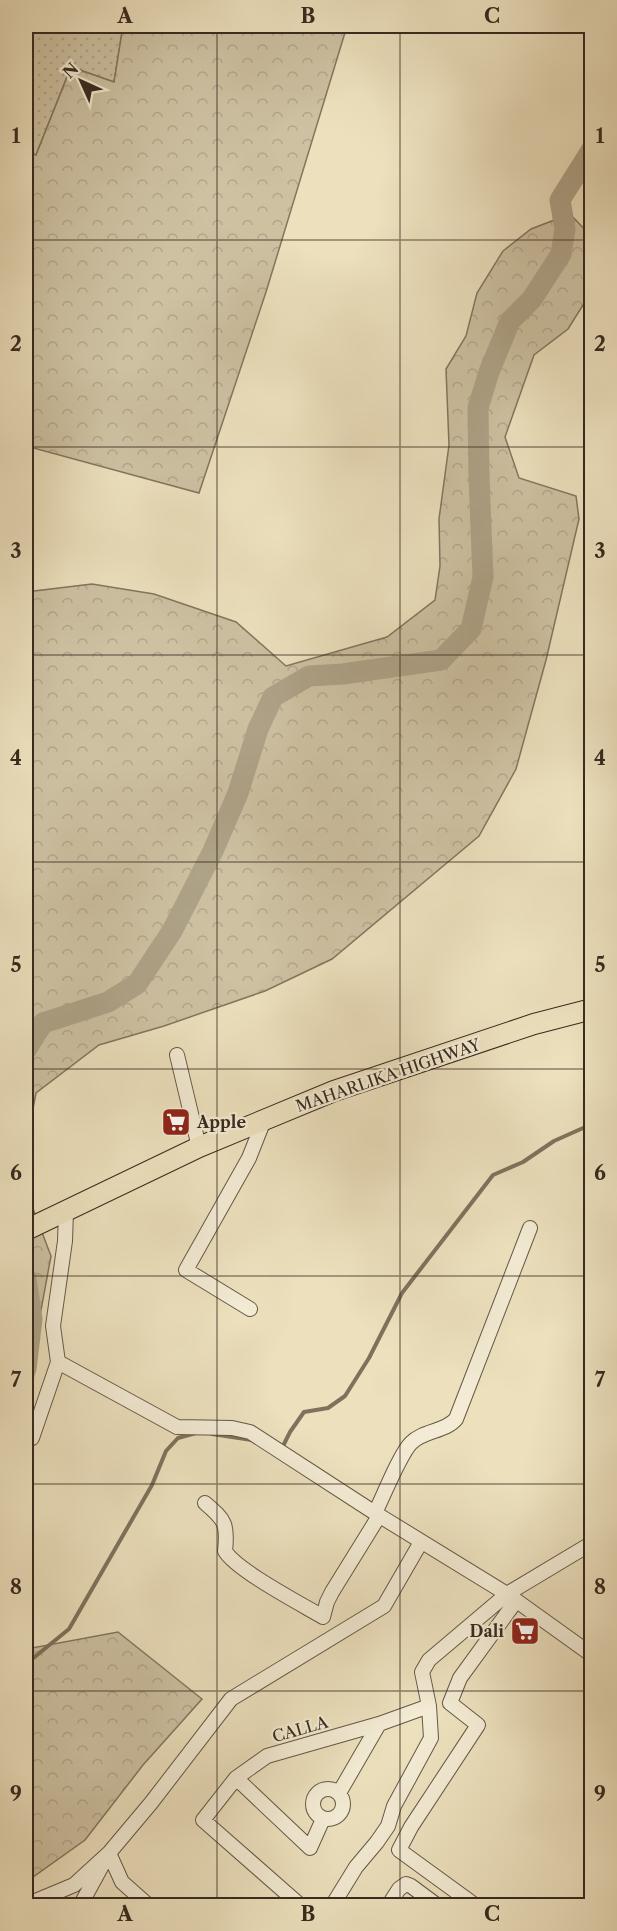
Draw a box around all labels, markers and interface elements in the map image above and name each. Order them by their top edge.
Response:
text: A [116,4,133,28]
text: B [301,4,316,28]
text: C [484,4,500,28]
north arrow [51,51,111,111]
text: N [58,58,82,82]
text: 1 [12,124,21,148]
text: 1 [596,124,605,148]
text: 2 [10,332,22,356]
text: 2 [594,332,606,356]
text: 3 [10,539,22,563]
text: 3 [594,539,606,563]
text: 4 [10,746,22,770]
text: 4 [594,746,606,770]
text: 5 [10,953,22,977]
text: 5 [594,953,606,977]
street label: MAHARLIKA HIGHWAY [293,1034,484,1116]
supermarket icon: Apple [160,1106,192,1138]
place label: Apple [196,1112,246,1132]
text: 6 [10,1161,22,1185]
text: 6 [594,1161,606,1185]
text: 7 [11,1368,22,1392]
text: 7 [595,1368,606,1392]
text: 8 [10,1575,22,1599]
text: 8 [594,1575,606,1599]
supermarket icon: Dali [509,1615,541,1647]
place label: Dali [470,1621,504,1641]
street label: CALLA [270,1711,331,1746]
text: 9 [10,1782,22,1806]
text: 9 [594,1782,606,1806]
text: A [116,1902,133,1926]
text: B [301,1902,316,1926]
text: C [484,1902,500,1926]

